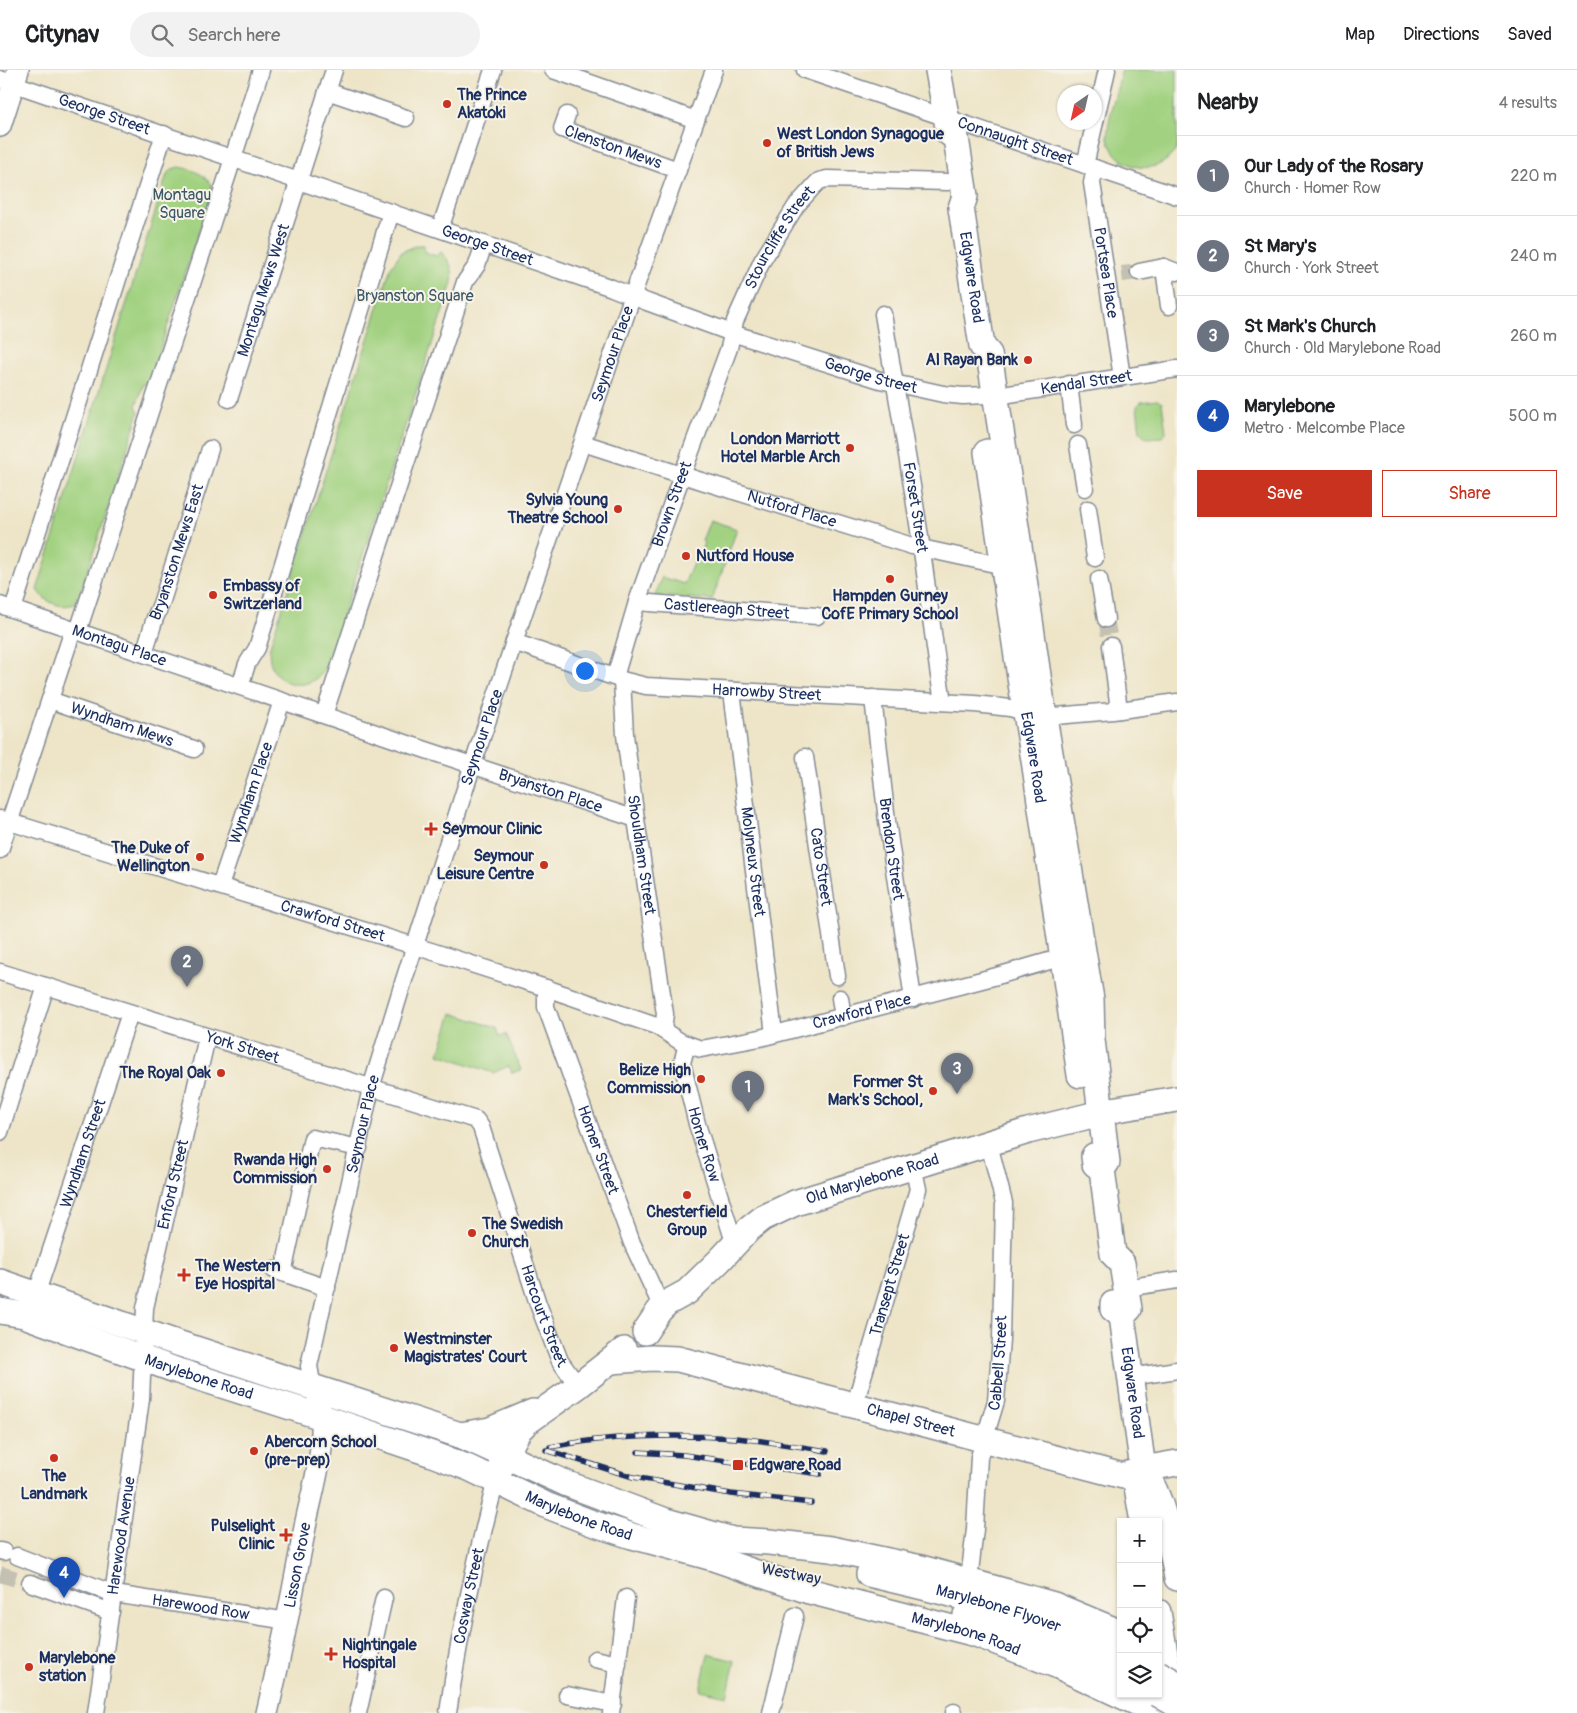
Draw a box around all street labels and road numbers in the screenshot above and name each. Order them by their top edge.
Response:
street label: George Street [56,90,153,140]
street label: Connaught Street [955,112,1076,170]
street label: Clenston Mews [562,121,664,173]
street label: Stourcliffe Street [741,181,820,292]
street label: Montagu Mews West [233,221,294,359]
street label: George Street [439,221,536,271]
street label: Portsea Place [1089,226,1123,320]
street label: Edgware Road [955,230,988,324]
street label: Seymour Place [587,303,638,405]
street label: George Street [822,353,919,398]
street label: Kendal Street [1039,366,1134,399]
street label: Brown Street [647,458,697,550]
street label: Forset Street [898,460,932,555]
street label: Bryanston Mews East [145,481,208,624]
street label: Nutford Place [745,486,839,532]
street label: Castlereagh Street [663,594,791,624]
street label: Montagu Place [69,620,169,671]
street label: Harrowby Street [711,680,822,706]
street label: Seymour Place [457,687,507,788]
street label: Wyndham Mews [68,698,176,751]
street label: Edgware Road [1016,710,1050,805]
street label: Wyndham Place [225,739,278,847]
street label: Bryanston Place [496,765,605,817]
street label: Shouldham Street [623,793,660,917]
street label: Brendon Street [874,797,908,902]
street label: Molyneux Street [736,806,770,918]
street label: Cato Street [805,826,837,908]
street label: Crawford Street [278,896,388,947]
street label: Crawford Place [810,989,913,1034]
street label: York Street [202,1026,282,1068]
street label: Seymour Place [342,1073,384,1175]
street label: Wyndham Street [56,1096,111,1211]
street label: Homer Street [573,1103,624,1197]
street label: Homer Row [683,1105,725,1185]
street label: Enford Street [153,1137,193,1231]
street label: Old Marylebone Road [803,1149,942,1209]
street label: Transept Street [865,1231,914,1339]
street label: Harcourt Street [516,1262,572,1372]
street label: Cabbell Street [984,1315,1012,1413]
street label: Edgware Road [1116,1346,1149,1440]
street label: Marylebone Road [142,1350,256,1404]
street label: Chapel Street [864,1399,958,1442]
street label: Harewood Avenue [103,1475,140,1596]
street label: Marylebone Road [522,1486,635,1545]
street label: Lisson Grove [280,1521,316,1610]
street label: Cosway Street [449,1545,489,1646]
street label: Westway [760,1558,823,1590]
street label: Marylebone Flyover [934,1580,1064,1637]
street label: Harewood Row [150,1590,251,1625]
street label: Marylebone Road [909,1608,1023,1660]

